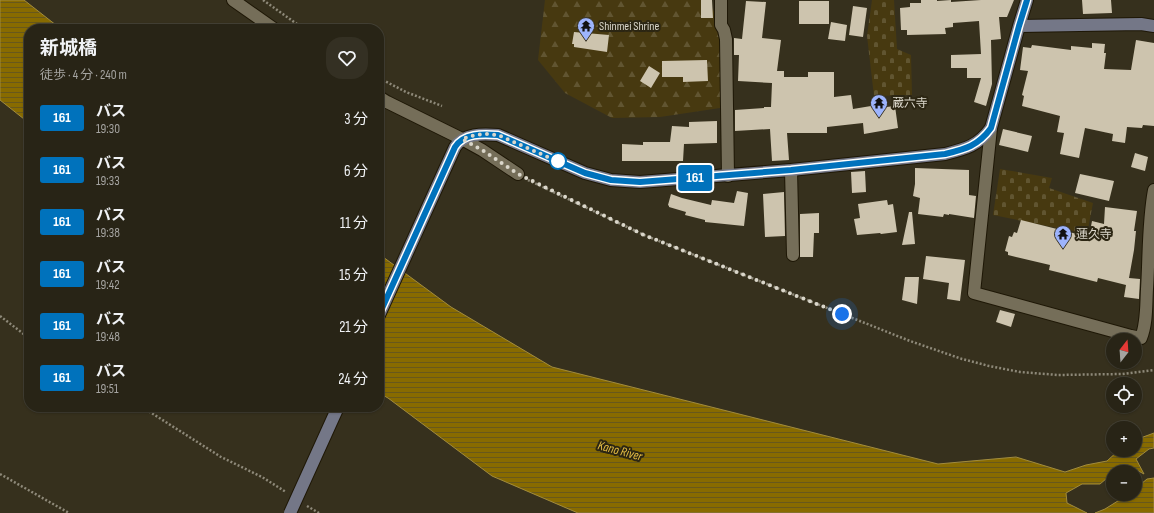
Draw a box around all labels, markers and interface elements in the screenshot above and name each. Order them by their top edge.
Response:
temple icon: Shinmei Shrine [576,16,596,41]
place label: Shinmei Shrine [599,19,659,34]
text: 新城橋 [40,37,97,60]
button: heart [326,37,368,79]
text: 徒歩 · 4 分 · 240 m [40,67,127,83]
temple icon: 蔵六寺 [869,93,889,118]
place label: 蔵六寺 [892,96,928,111]
text: バス [96,102,126,121]
text: 161 [53,109,71,126]
text: 3 分 [344,110,368,129]
text: 19:30 [96,121,120,137]
unlabelled marker [549,152,567,170]
text: バス [96,154,126,173]
text: 161 [53,161,71,178]
text: 6 分 [344,162,368,181]
line badge: 161 [672,165,718,191]
text: 161 [686,169,704,186]
text: 19:33 [96,173,120,189]
text: バス [96,206,126,225]
text: 161 [53,213,71,230]
text: 11 分 [340,214,368,233]
temple icon: 蓮久寺 [1053,224,1073,249]
text: 19:38 [96,225,120,241]
place label: 蓮久寺 [1076,227,1112,242]
text: バス [96,258,126,277]
text: 161 [53,265,71,282]
text: 15 分 [339,266,368,285]
text: 19:42 [96,277,120,293]
your location [832,304,852,324]
text: バス [96,310,126,329]
text: 161 [53,317,71,334]
text: 21 分 [339,318,368,337]
text: 19:48 [96,329,120,345]
north arrow [1106,333,1142,369]
map controls [1106,333,1142,501]
text: バス [96,362,126,381]
text: 161 [53,369,71,386]
text: 24 分 [338,370,368,389]
button: locate [1106,377,1142,413]
text: 19:51 [96,381,119,397]
button: + [1106,421,1142,457]
water label: Kano River [596,437,645,465]
button: − [1106,465,1142,501]

